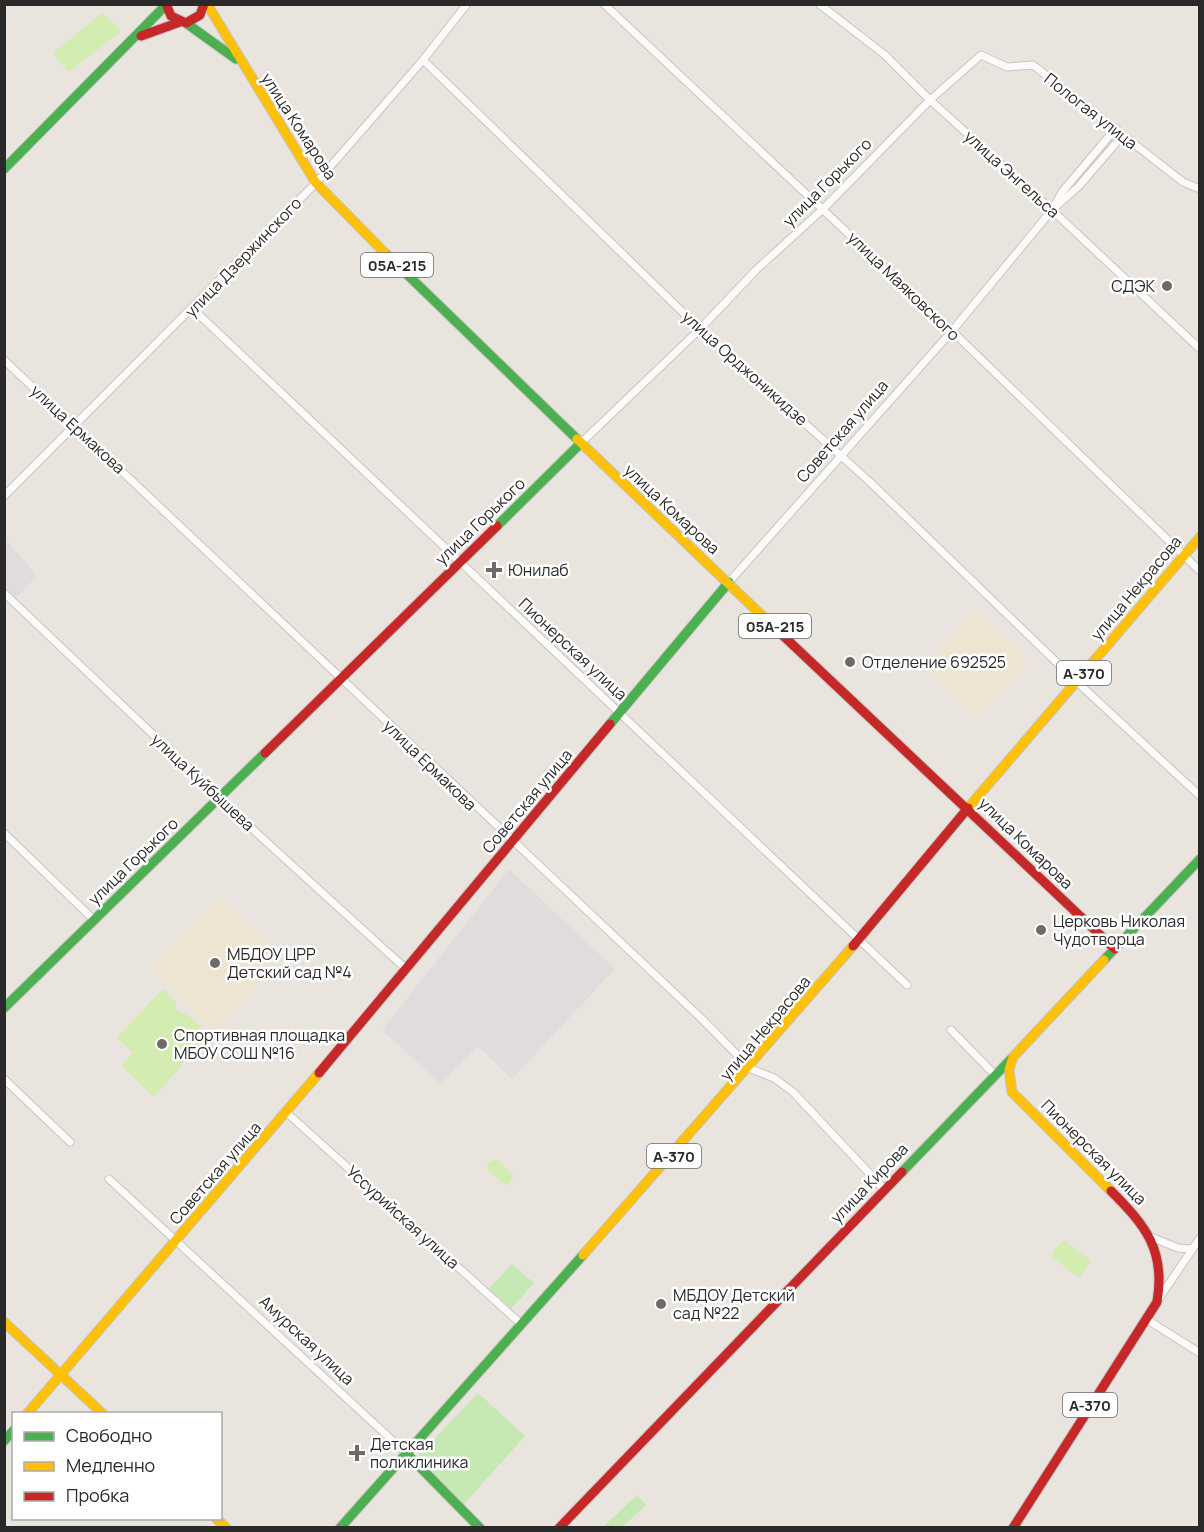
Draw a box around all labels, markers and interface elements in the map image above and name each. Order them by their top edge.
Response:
street label: улица Комарова [256,68,342,184]
street label: Пологая улица [1040,68,1142,154]
street label: улица Энгельса [960,125,1064,223]
street label: улица Горького [778,133,876,231]
street label: улица Дзержинского [180,192,306,322]
street label: улица Маяковского [843,227,965,345]
road number: 05А-215 [361,253,433,277]
place label: СДЭК [1111,275,1156,297]
marker: СДЭК [1160,279,1174,293]
street label: улица Орджоникидзе [677,306,813,430]
street label: Советская улица [791,375,893,487]
street label: улица Ермакова [26,379,130,479]
street label: улица Комарова [619,459,725,559]
street label: улица Горького [430,472,530,570]
street label: улица Некрасова [1086,531,1186,645]
place label: Юнилаб [508,559,569,581]
marker: Юнилаб [485,561,503,579]
street label: Пионерская улица [514,593,632,705]
road number: 05А-215 [739,614,811,638]
place label: Отделение 692525 [862,651,1006,673]
marker: Отделение 692525 [843,655,857,669]
road number: А-370 [1057,661,1111,685]
street label: улица Ермакова [379,715,481,815]
street label: улица Куйбышева [147,728,259,836]
street label: Советская улица [477,744,577,858]
street label: улица Комарова [974,792,1078,894]
street label: улица Горького [83,812,183,910]
place label: Церковь Николая Чудотворца [1053,910,1185,950]
marker: Церковь Николая Чудотворца [1034,923,1048,937]
place label: МБДОУ ЦРР Детский сад №4 [227,943,352,983]
marker: МБДОУ ЦРР Детский сад №4 [208,956,222,970]
street label: улица Некрасова [715,971,815,1085]
place label: Спортивная площадка МБОУ СОШ №16 [174,1024,345,1064]
marker: Спортивная площадка МБОУ СОШ №16 [155,1037,169,1051]
street label: Пионерская улица [1036,1094,1152,1210]
street label: Советская улица [164,1117,266,1229]
street label: улица Кирова [825,1138,913,1228]
road number: А-370 [647,1144,701,1168]
street label: Уссурийская улица [342,1160,464,1274]
place label: МБДОУ Детский сад №22 [673,1284,795,1324]
street label: Амурская улица [255,1290,359,1390]
marker: МБДОУ Детский сад №22 [654,1297,668,1311]
road number: А-370 [1063,1393,1117,1417]
legend [12,1412,222,1520]
text: Свободно [66,1423,152,1447]
place label: Детская поликлиника [370,1433,468,1473]
marker: Детская поликлиника [348,1444,366,1462]
text: Медленно [66,1453,155,1477]
text: Пробка [66,1483,129,1507]

